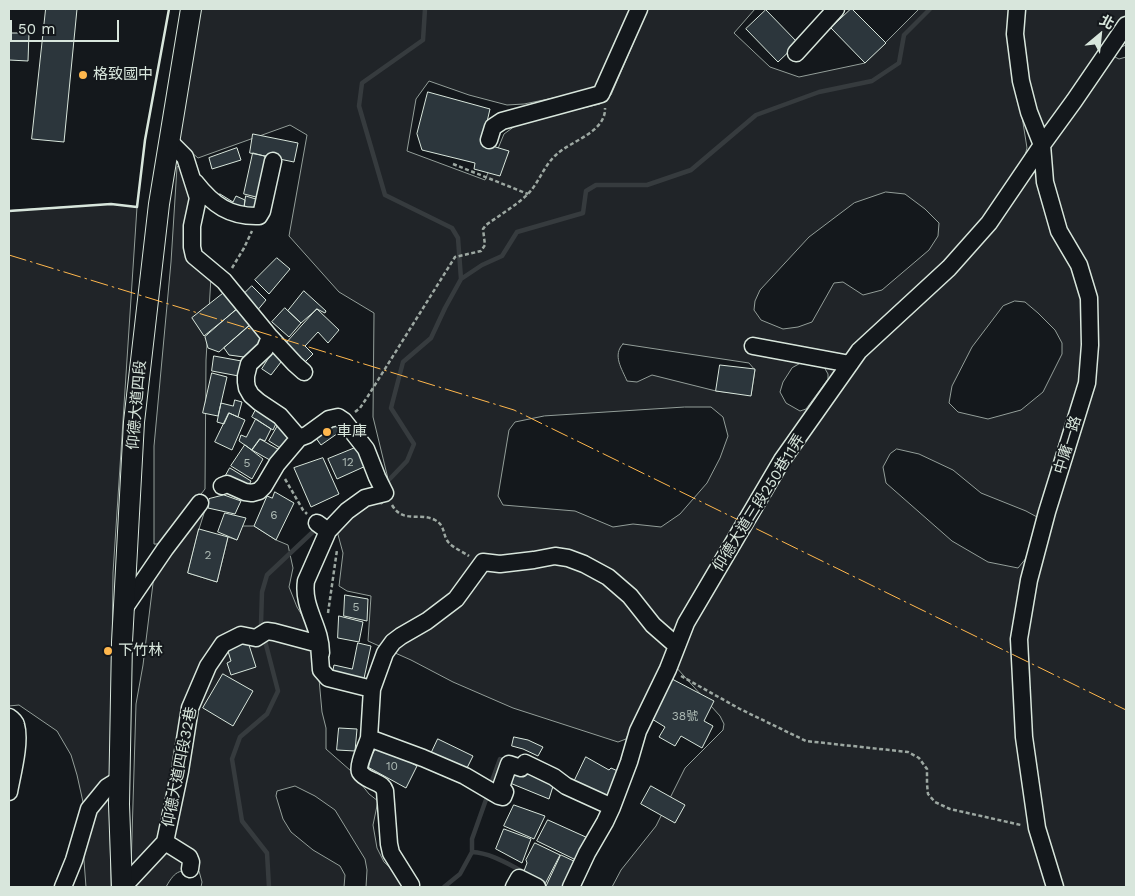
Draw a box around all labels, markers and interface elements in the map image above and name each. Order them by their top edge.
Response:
scale bar [12,10,121,42]
north arrow [1075,10,1125,60]
text: 北 [1097,11,1117,32]
text: 50 m [18,20,55,38]
place label: 格致國中 [93,66,153,84]
marker: 格致國中 [77,69,89,81]
street label: 仰德大道四段 [124,359,150,451]
street label: 中庸一路 [1051,414,1085,476]
place label: 車庫 [337,423,367,441]
marker: 車庫 [321,426,333,438]
street label: 仰德大道三段250巷11弄 [709,431,809,575]
house number: 12 [342,455,354,469]
house number: 5 [244,456,250,470]
house number: 6 [270,508,278,522]
house number: 2 [205,548,211,562]
house number: 5 [353,600,359,614]
place label: 下竹林 [118,642,163,660]
marker: 下竹林 [102,645,114,657]
street label: 仰德大道四段32巷 [159,705,201,829]
house number: 38號 [672,709,698,723]
house number: 10 [386,759,398,773]

